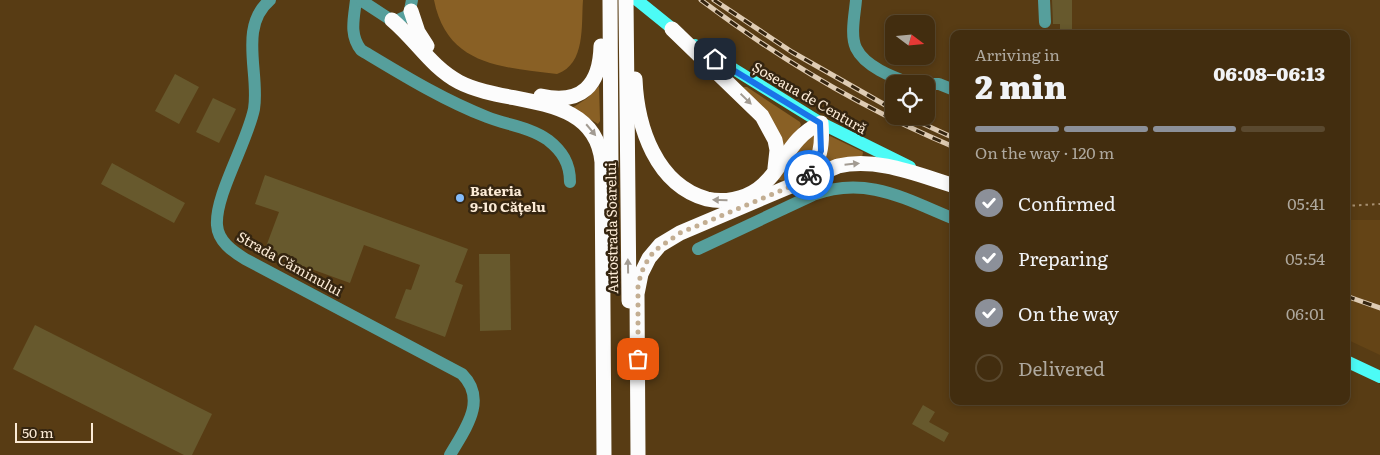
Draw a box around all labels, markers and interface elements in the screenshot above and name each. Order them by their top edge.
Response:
north arrow [885,15,935,65]
map controls [885,15,935,125]
pin [694,38,736,80]
text: Arriving in [975,42,1060,66]
icon: home [701,45,729,73]
street label: Șoseaua de Centură [749,56,871,138]
text: 06:08–06:13 [1213,59,1325,87]
text: 2 min [975,61,1067,109]
button: locate [885,75,935,125]
one-way arrow [739,92,751,104]
one-way arrow [585,123,596,136]
text: On the way · 120 m [975,140,1114,164]
courier [784,150,834,200]
one-way arrow [844,160,860,168]
icon: bike [795,161,823,189]
street label: Autostrada Soarelui [600,162,622,294]
place label: Bateria 9-10 Cățelu [470,180,546,216]
icon: check [975,189,1003,217]
text: Confirmed [1018,189,1116,217]
text: 05:41 [1287,191,1325,215]
marker: Bateria 9-10 Cățelu [454,192,466,204]
one-way arrow [712,196,728,204]
street label: Strada Căminului [234,226,347,300]
icon: check [975,244,1003,272]
text: Preparing [1018,244,1108,272]
text: 05:54 [1285,246,1325,270]
one-way arrow [624,258,632,274]
icon: check [975,299,1003,327]
text: On the way [1018,299,1119,327]
text: 06:01 [1286,301,1325,325]
pin [617,338,659,380]
icon: bag [624,345,652,373]
text: Delivered [1018,354,1105,382]
scale bar [15,420,92,443]
text: 50 m [22,422,54,442]

